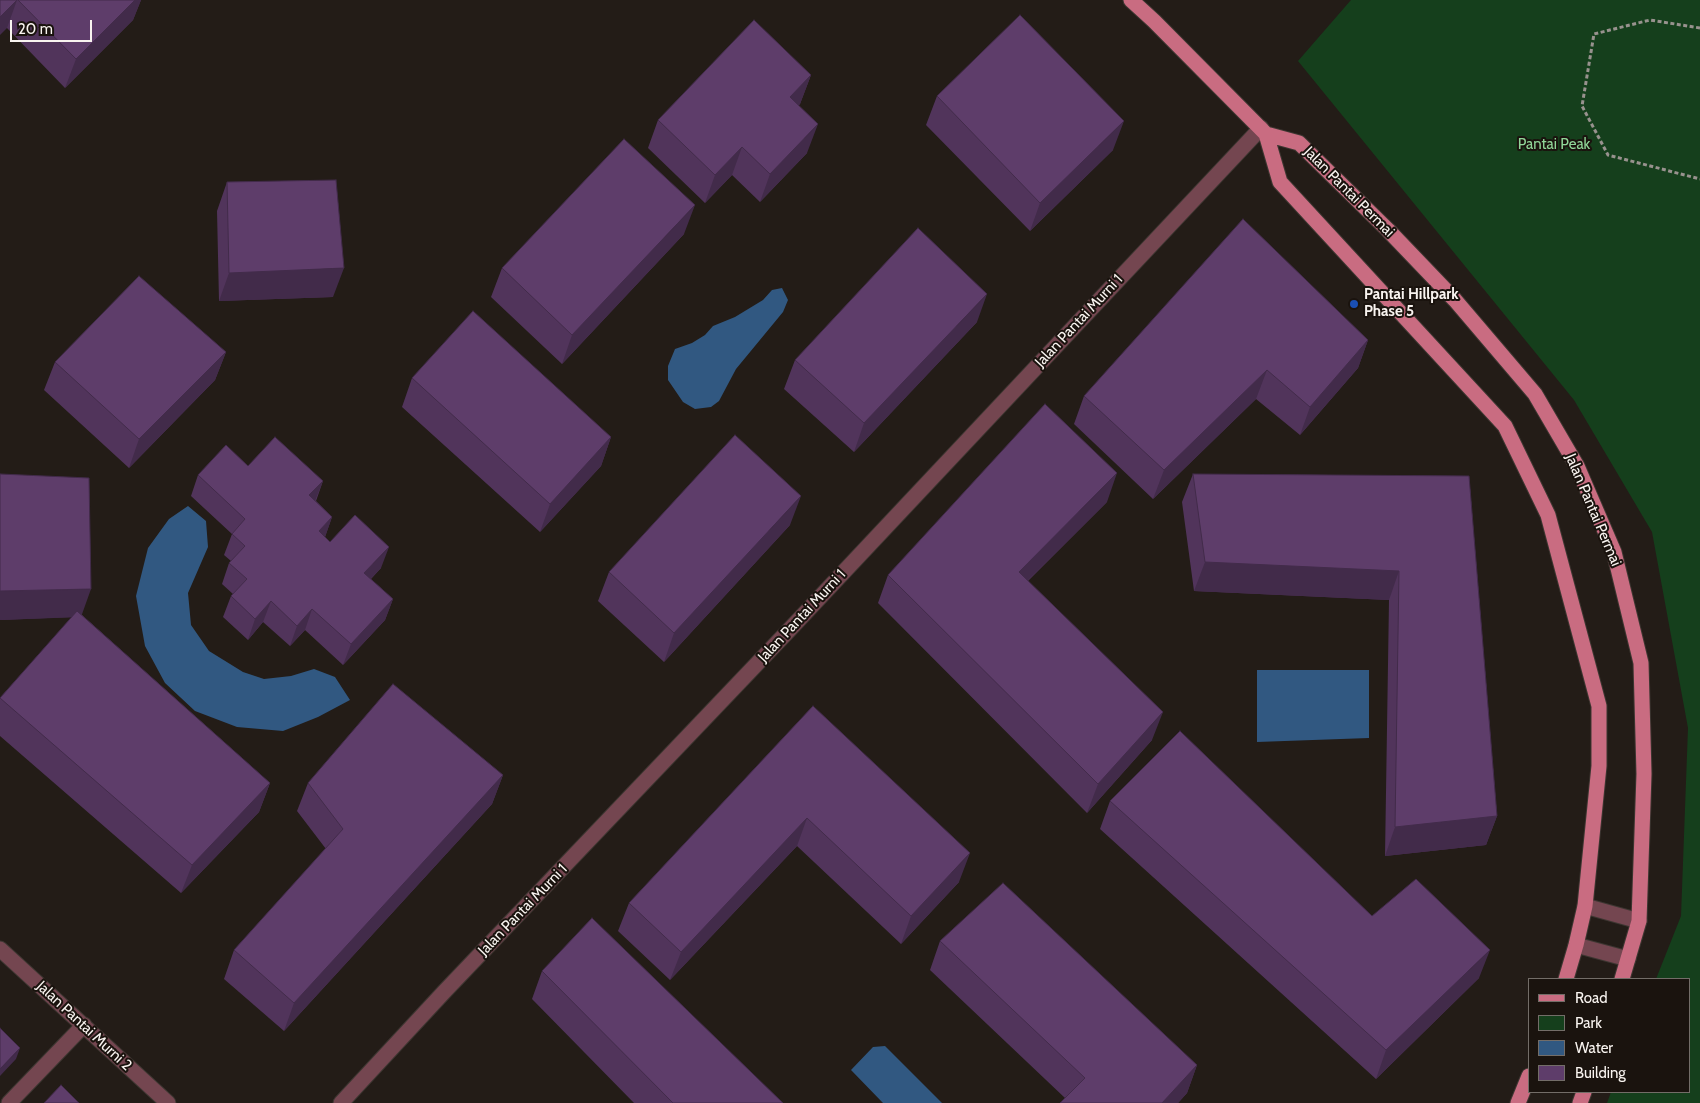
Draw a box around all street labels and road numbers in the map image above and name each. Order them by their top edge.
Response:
street label: Jalan Pantai Permai [1300,143,1398,241]
street label: Jalan Pantai Murni 1 [1031,271,1127,371]
street label: Jalan Pantai Permai [1561,451,1625,569]
street label: Jalan Pantai Murni 1 [754,566,850,666]
street label: Jalan Pantai Murni 1 [475,860,571,960]
street label: Jalan Pantai Murni 2 [33,977,135,1075]

